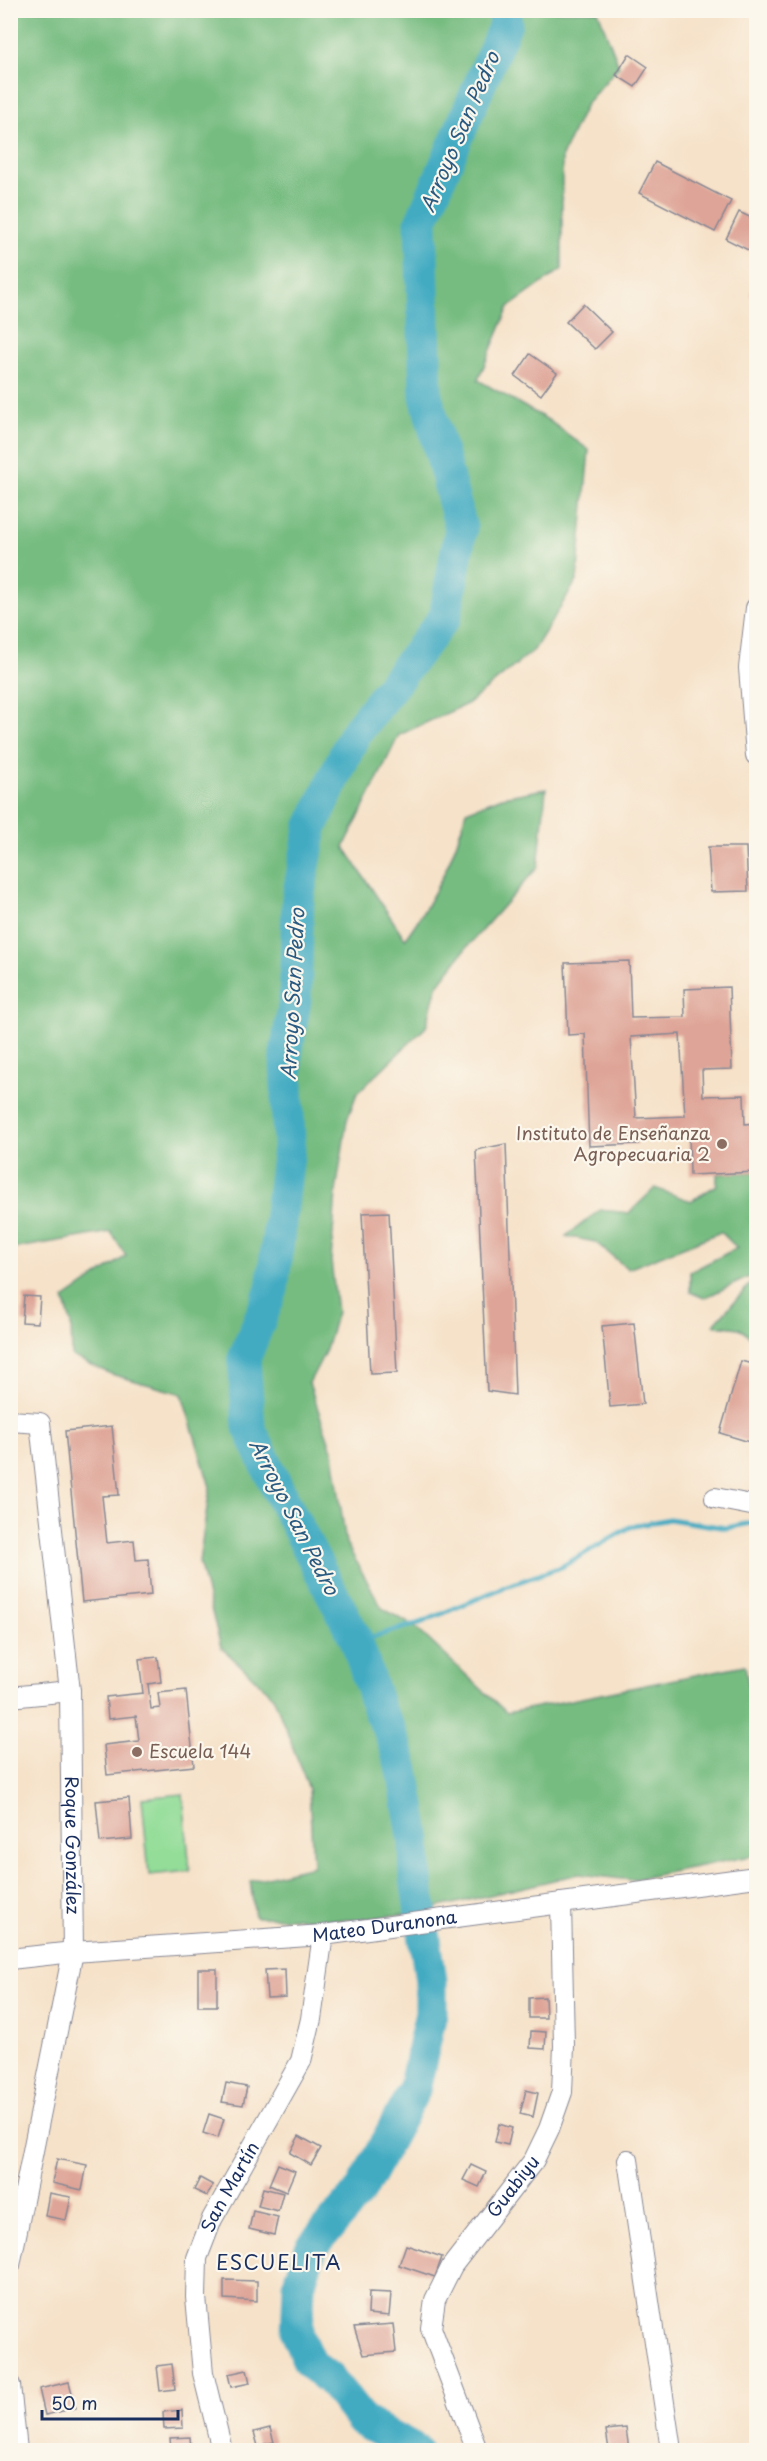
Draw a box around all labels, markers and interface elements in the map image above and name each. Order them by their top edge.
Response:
water label: Arroyo San Pedro [412,46,507,216]
water label: Arroyo San Pedro [273,907,312,1080]
place label: Instituto de Enseñanza Agropecuaria 2 [516,1119,711,1167]
marker: Instituto de Enseñanza Agropecuaria 2 [715,1137,729,1151]
water label: Arroyo San Pedro [243,1433,348,1601]
place label: Escuela 144 [149,1737,251,1764]
marker: Escuela 144 [130,1745,144,1759]
street label: Roque González [59,1776,88,1915]
street label: Mateo Duranona [311,1902,459,1948]
street label: San Martín [193,2136,265,2236]
street label: Guabiyu [479,2149,545,2223]
district label: ESCUELITA [216,2247,342,2277]
scale bar [42,2383,178,2421]
text: 50 m [51,2389,98,2416]

